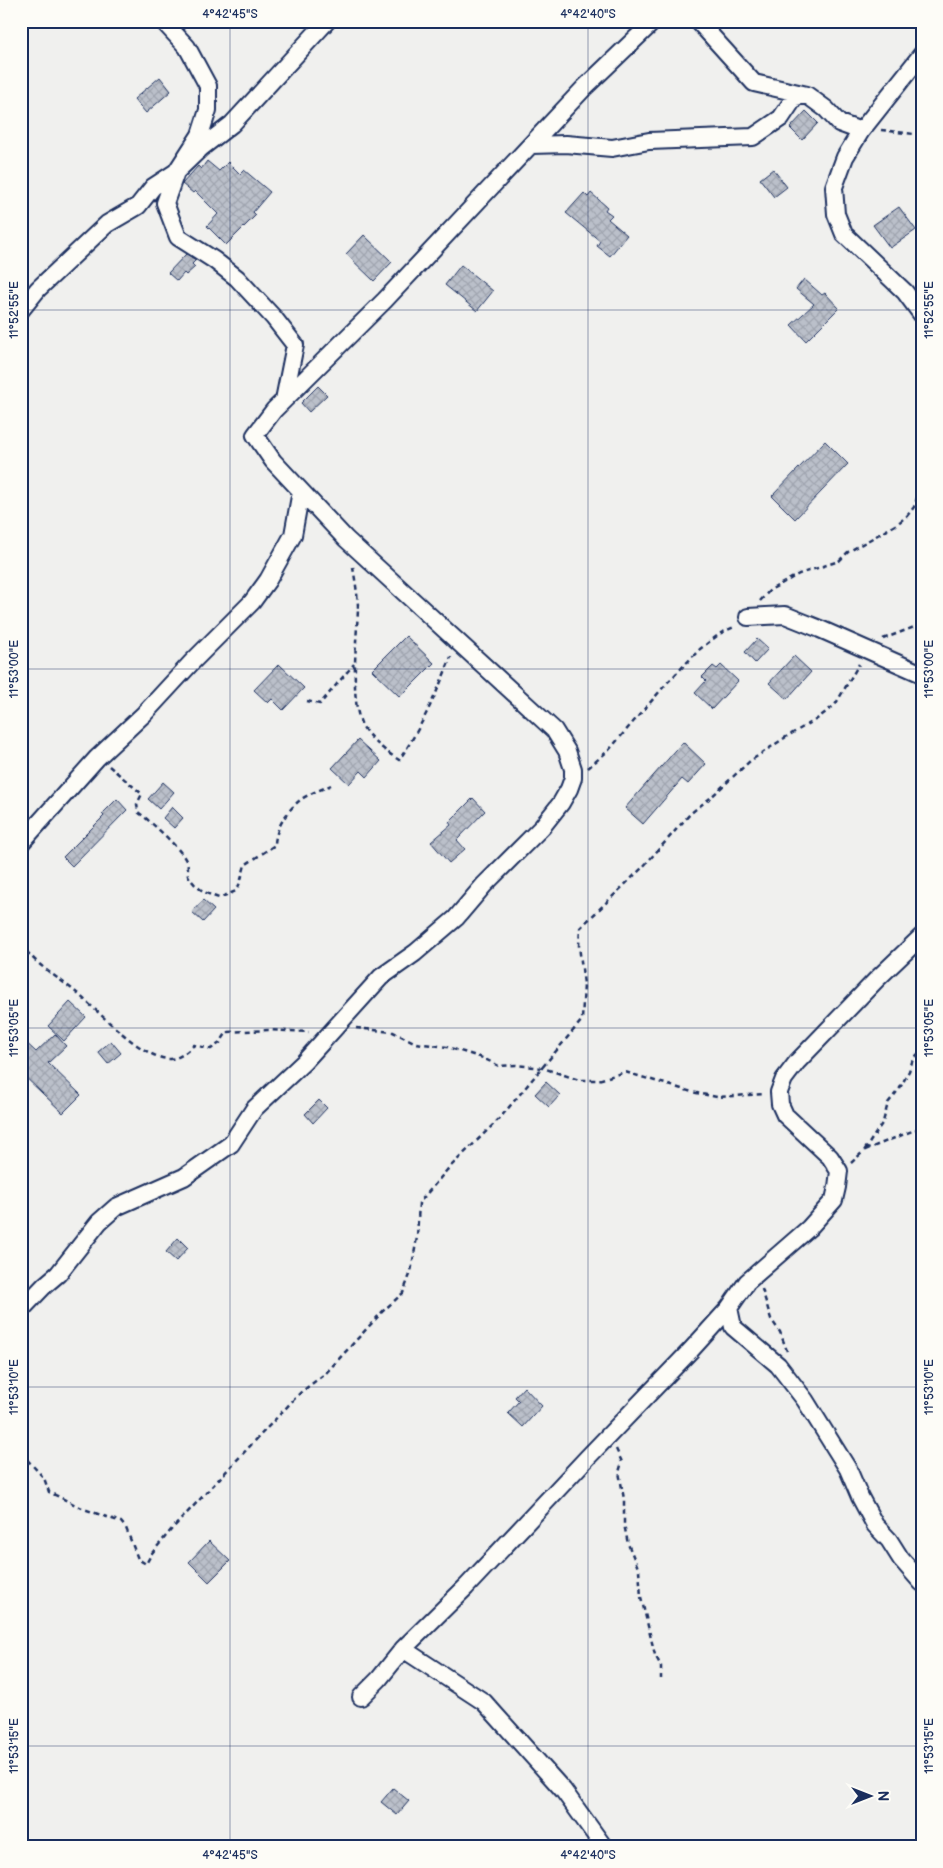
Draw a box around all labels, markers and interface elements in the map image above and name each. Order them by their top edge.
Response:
text: 4°42'45"S [202,7,258,22]
text: 4°42'40"S [560,7,616,22]
text: 11°52'55"E [7,281,22,339]
text: 11°52'55"E [922,281,937,339]
text: 11°53'00"E [7,640,22,698]
text: 11°53'00"E [922,640,937,698]
text: 11°53'05"E [7,999,22,1057]
text: 11°53'05"E [922,999,937,1057]
text: 11°53'10"E [7,1359,22,1415]
text: 11°53'10"E [922,1359,937,1415]
text: 11°53'15"E [7,1718,22,1774]
text: 11°53'15"E [922,1718,937,1774]
north arrow [846,1770,896,1820]
text: N [874,1791,891,1801]
text: 4°42'45"S [202,1848,258,1863]
text: 4°42'40"S [560,1848,616,1863]

